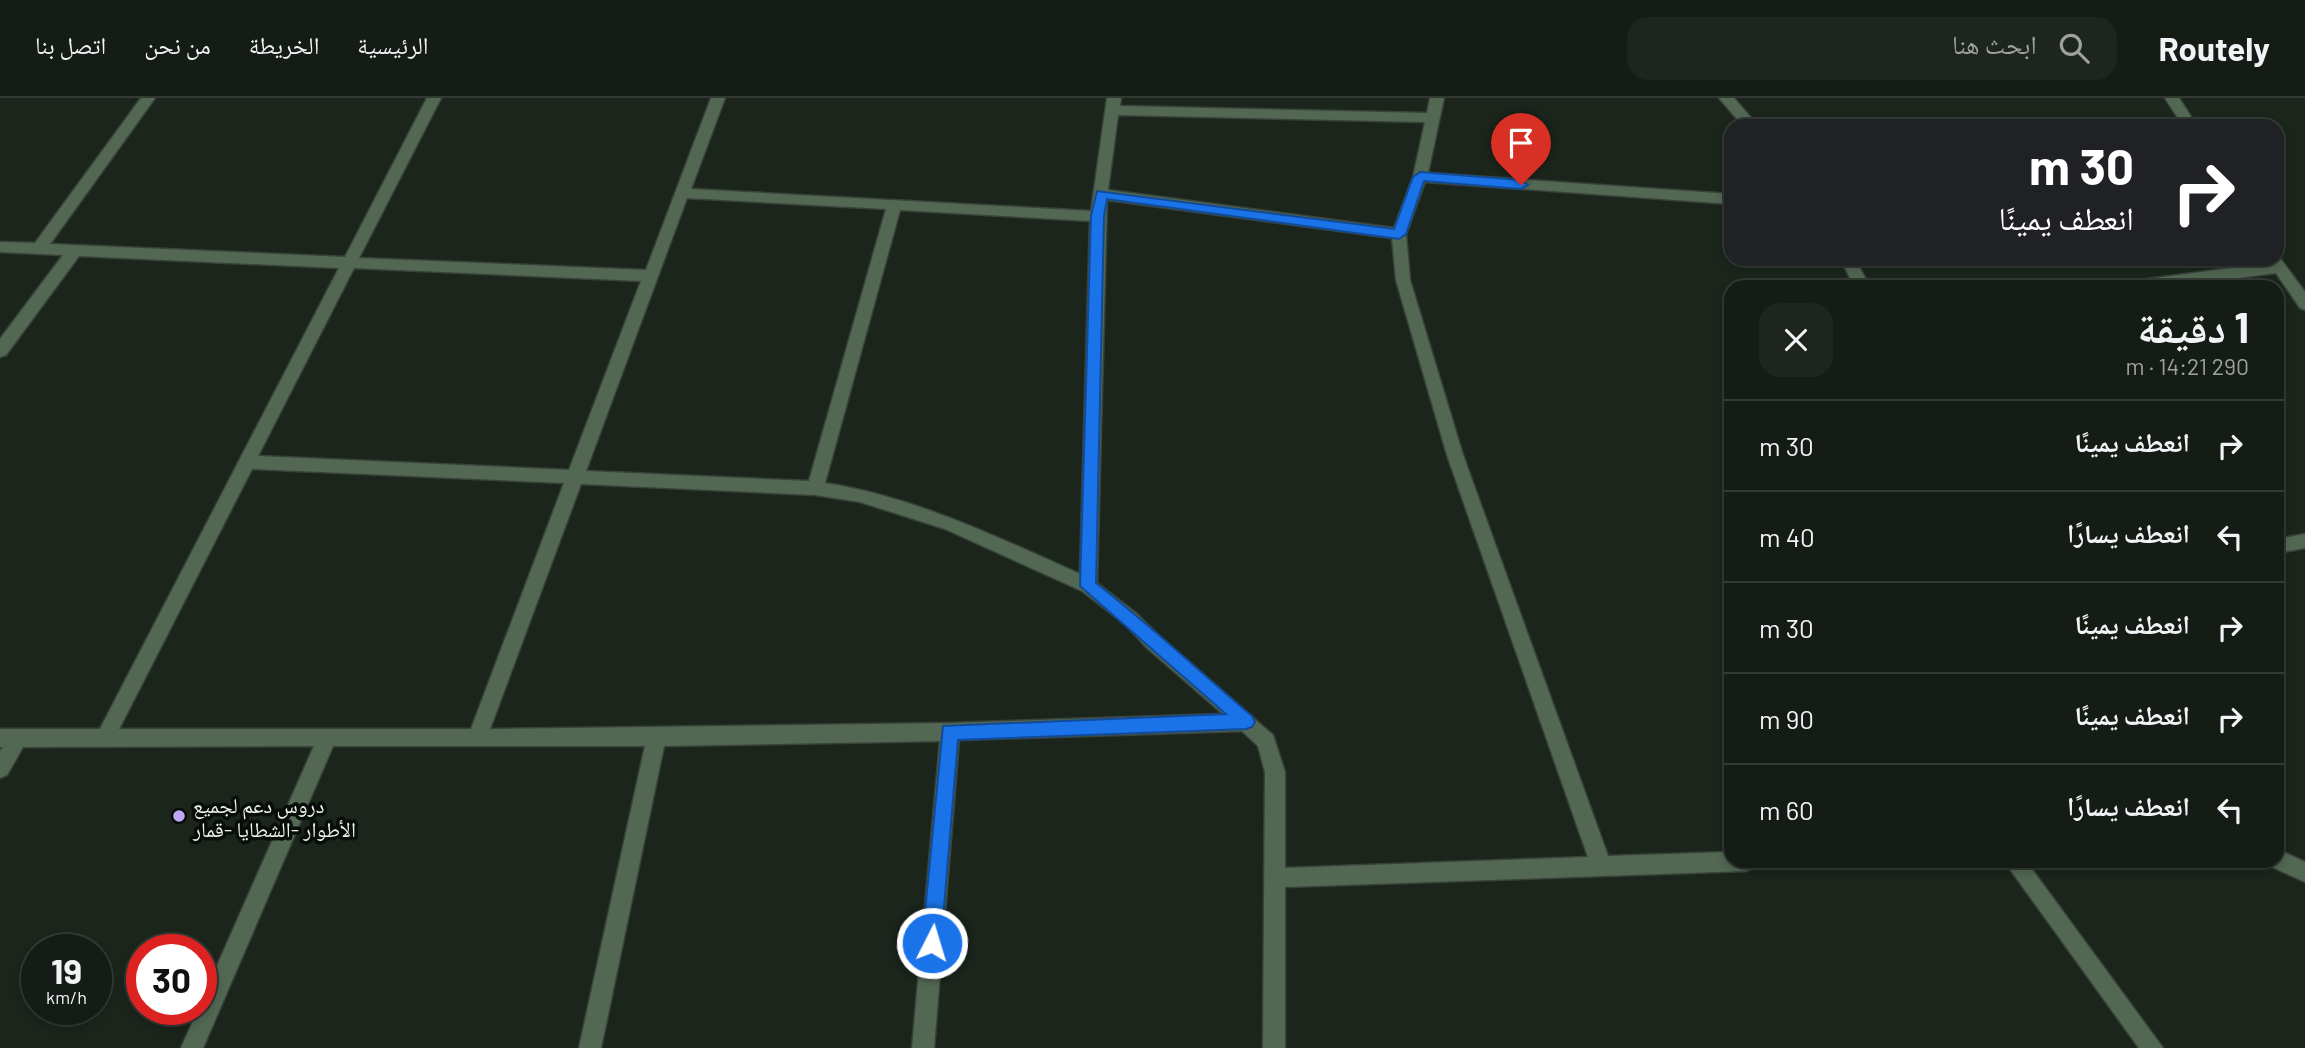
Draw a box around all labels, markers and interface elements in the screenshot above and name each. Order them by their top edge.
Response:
search box [1627,17,2117,80]
text: ابحث هنا [1952,28,2037,59]
text: Routely [2159,28,2270,68]
icon: search [2055,29,2093,67]
text: اتصل بنا [35,30,106,59]
text: من نحن [144,30,211,59]
text: الخريطة [249,30,319,59]
text: الرئيسية [357,30,429,59]
pin [1491,113,1551,185]
icon: arrive [1502,124,1540,162]
text: 30 m [2029,136,2134,195]
icon: right [2158,147,2249,238]
text: انعطف يمينًا [1999,198,2134,236]
text: 1 دقيقة [2138,301,2249,351]
button: close [1759,303,1833,377]
text: 290 m · 14:21 [2125,352,2249,380]
text: انعطف يمينًا [2075,426,2190,457]
icon: right [2211,427,2249,465]
text: 30 m [1759,430,1814,461]
text: انعطف يسارًا [2067,517,2190,548]
icon: left [2211,518,2249,556]
text: 40 m [1759,521,1815,552]
text: انعطف يمينًا [2075,608,2190,639]
icon: right [2211,609,2249,647]
text: 30 m [1759,612,1814,643]
text: انعطف يمينًا [2075,699,2190,730]
icon: right [2211,700,2249,738]
text: 90 m [1759,703,1814,734]
text: انعطف يسارًا [2067,790,2190,821]
icon: left [2211,791,2249,829]
place label: دروس دعم لجميع الأطوار -الشطايا -قمار [192,792,356,841]
text: 60 m [1759,794,1814,825]
marker: دروس دعم لجميع الأطوار -الشطايا -قمار [171,808,187,824]
position arrow [895,906,969,980]
speed limit sign: 30 [126,934,217,1025]
text: 19 [51,949,82,991]
text: km/h [46,986,87,1008]

